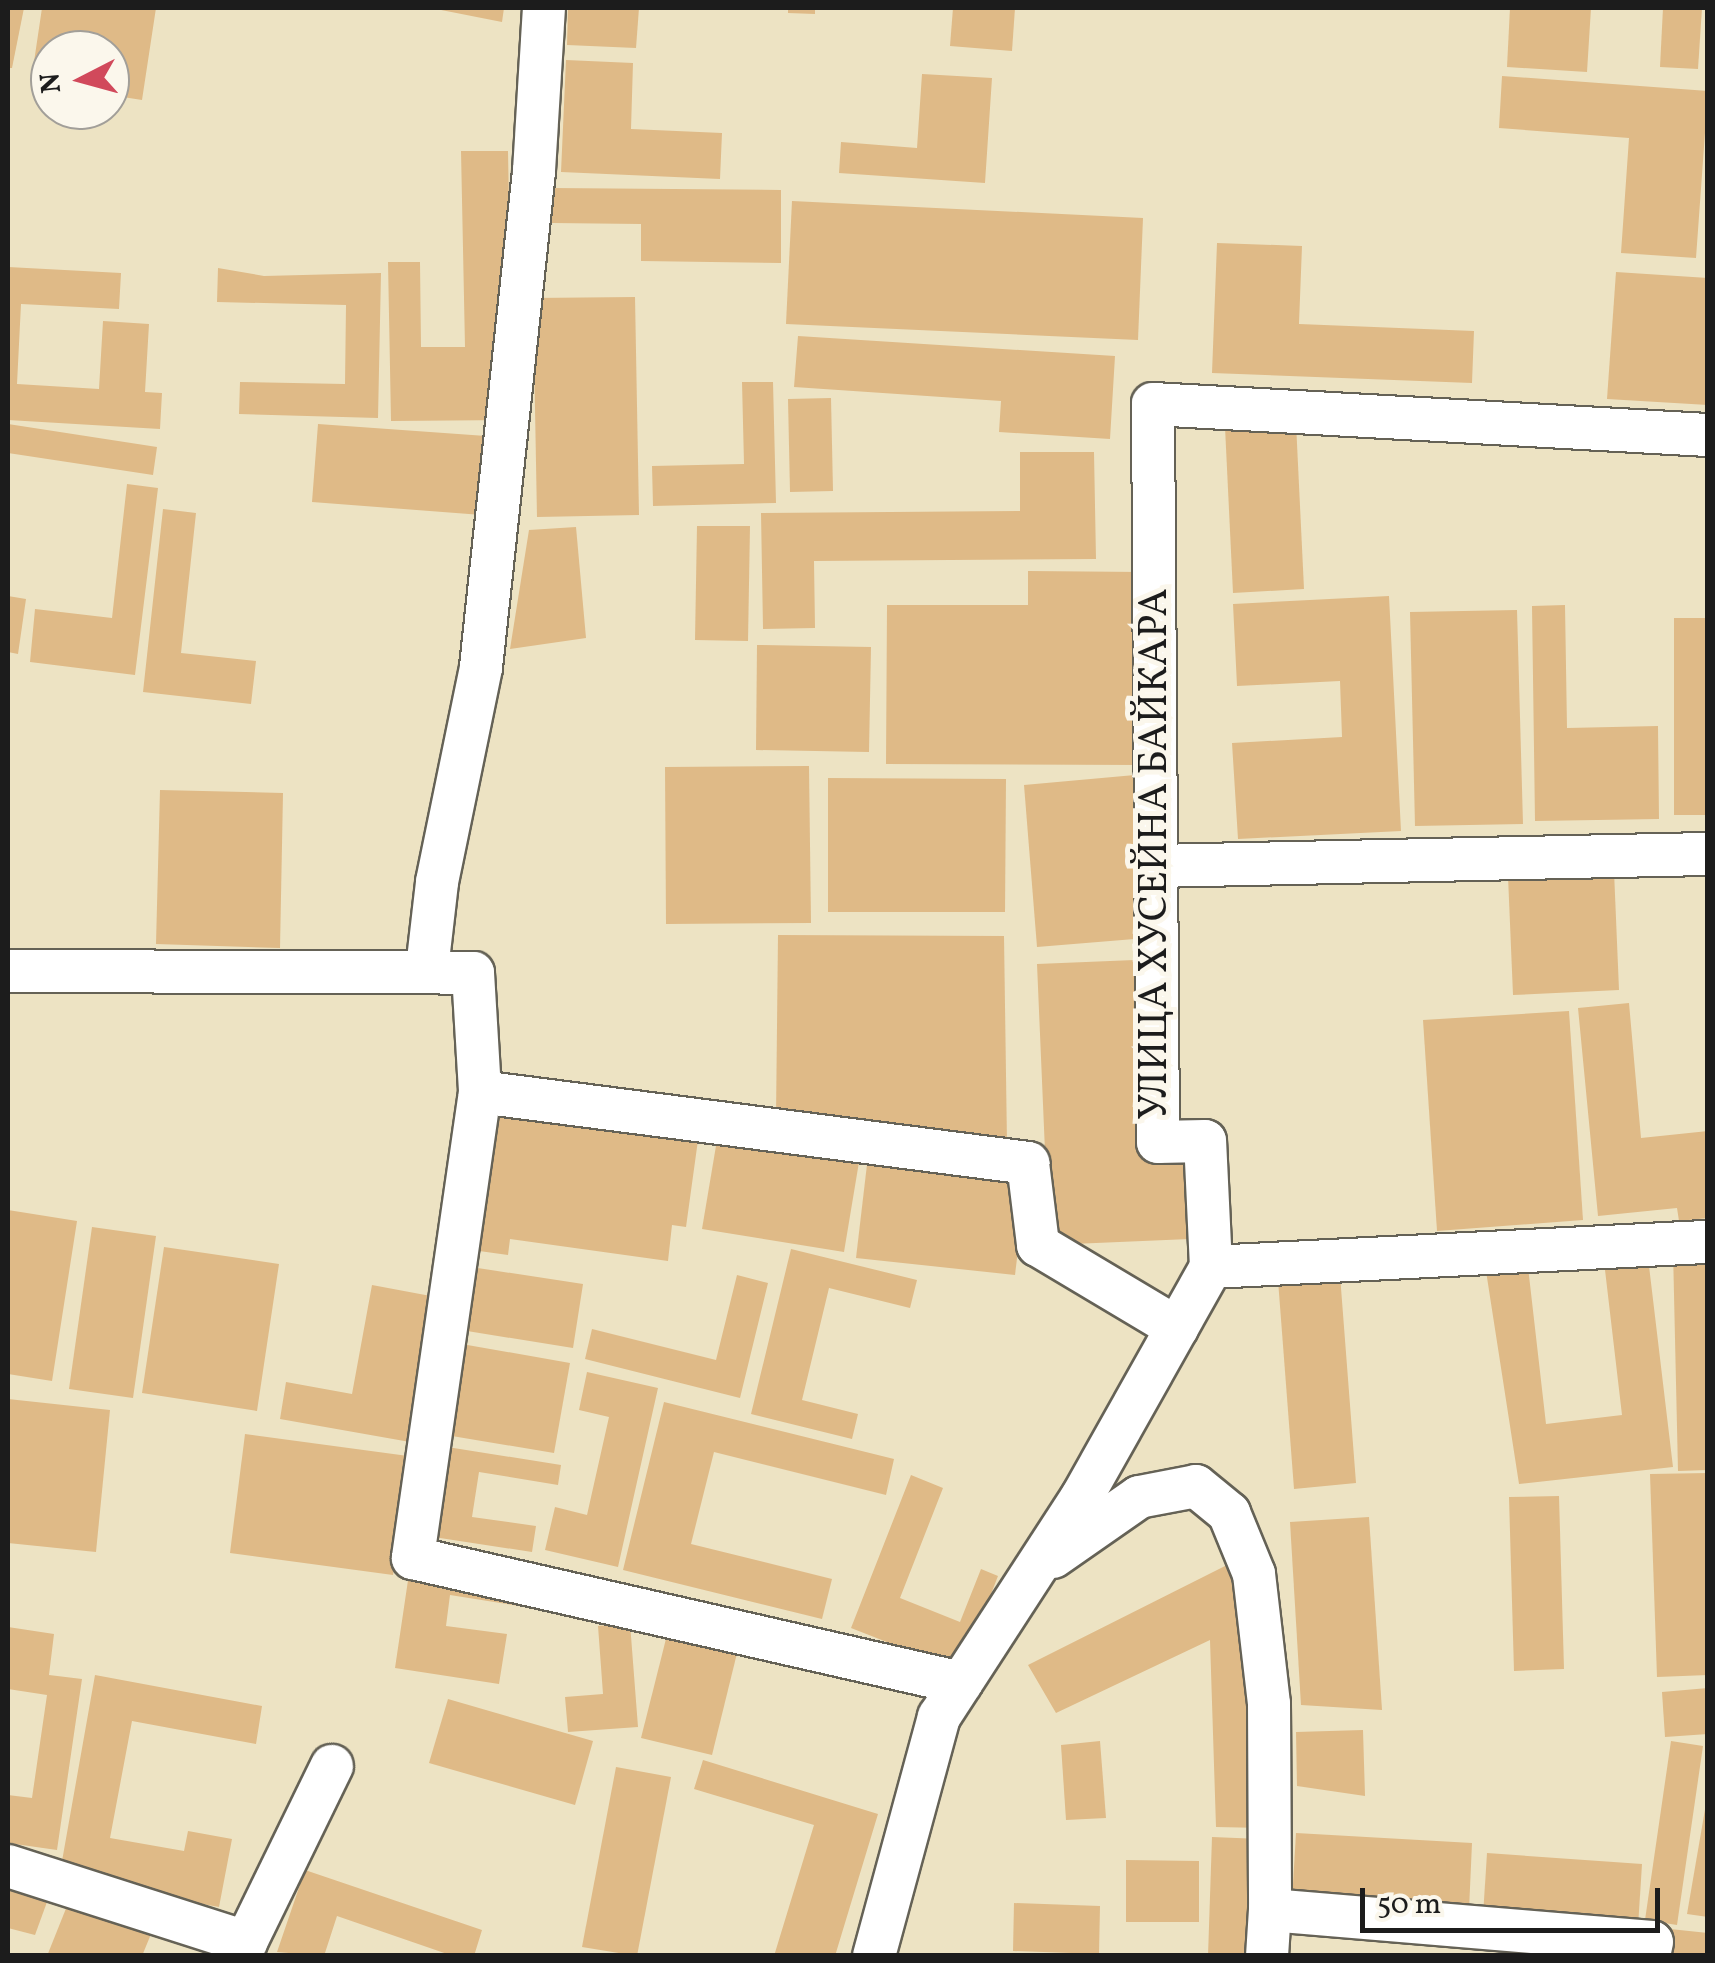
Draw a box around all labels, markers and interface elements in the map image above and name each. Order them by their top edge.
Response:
north arrow [30,30,130,130]
text: N [31,71,72,95]
street label: УЛИЦА ХУСЕЙНА БАЙКАРА [1132,588,1180,1120]
scale bar [1365,1868,1665,1930]
text: 50 m [1377,1884,1441,1926]

